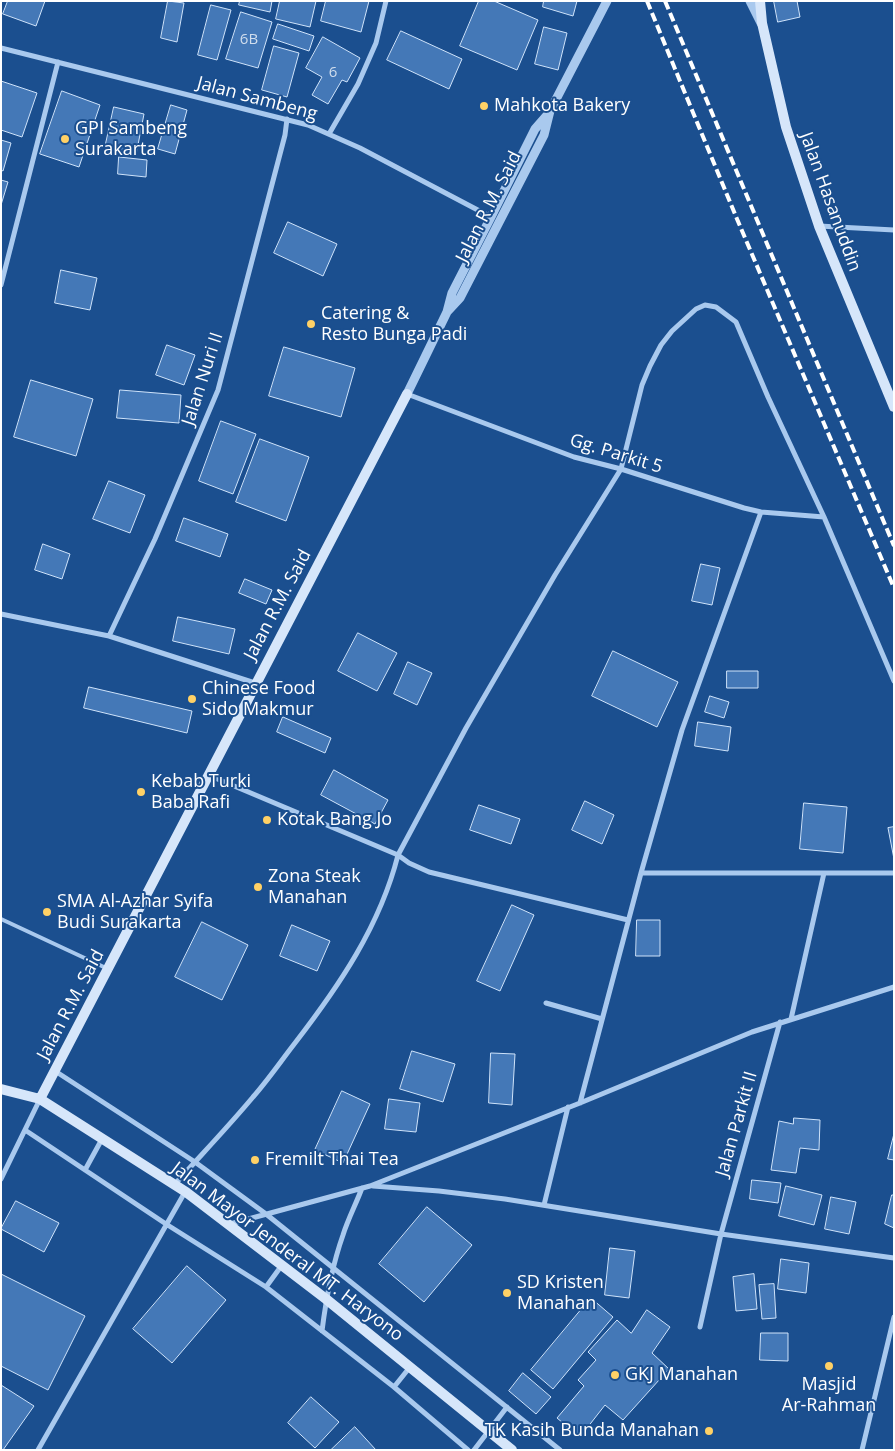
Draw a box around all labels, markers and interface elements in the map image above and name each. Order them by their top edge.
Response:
house number: 6B [240,31,258,49]
house number: 6 [329,64,337,82]
street label: Jalan Sambeng [195,73,319,125]
place label: Mahkota Bakery [494,95,630,117]
marker: Mahkota Bakery [478,100,490,112]
place label: GPI Sambeng Surakarta [75,118,187,160]
street label: Jalan Hasanuddin [795,129,865,275]
marker: GPI Sambeng Surakarta [59,133,71,145]
street label: Jalan R.M. Said [452,148,526,266]
place label: Catering & Resto Bunga Padi [321,303,467,346]
marker: Catering & Resto Bunga Padi [305,318,317,330]
street label: Jalan Nuri II [178,330,228,428]
street label: Gg. Parkit 5 [567,430,665,478]
street label: Jalan R.M. Said [240,546,316,664]
place label: Chinese Food Sido Makmur [202,678,315,721]
marker: Chinese Food Sido Makmur [186,693,198,705]
place label: Kebab Turki Baba Rafi [151,771,251,814]
marker: Kebab Turki Baba Rafi [135,786,147,798]
place label: Kotak Bang Jo [277,809,392,831]
marker: Kotak Bang Jo [261,814,273,826]
place label: Zona Steak Manahan [268,866,361,909]
marker: Zona Steak Manahan [252,881,264,893]
place label: SMA Al-Azhar Syifa Budi Surakarta [57,891,213,934]
marker: SMA Al-Azhar Syifa Budi Surakarta [41,906,53,918]
street label: Jalan R.M. Said [33,946,109,1064]
street label: Jalan Parkit II [712,1069,762,1179]
place label: Fremilt Thai Tea [265,1149,399,1171]
marker: Fremilt Thai Tea [249,1154,261,1166]
street label: Jalan Mayor Jenderal MT. Haryono [167,1158,407,1346]
place label: SD Kristen Manahan [517,1272,604,1315]
marker: SD Kristen Manahan [501,1287,513,1299]
marker: Masjid Ar-Rahman [823,1360,835,1372]
place label: GKJ Manahan [625,1364,738,1386]
marker: GKJ Manahan [609,1369,621,1381]
place label: Masjid Ar-Rahman [782,1374,876,1416]
place label: TK Kasih Bunda Manahan [485,1420,699,1442]
marker: TK Kasih Bunda Manahan [703,1425,715,1437]

